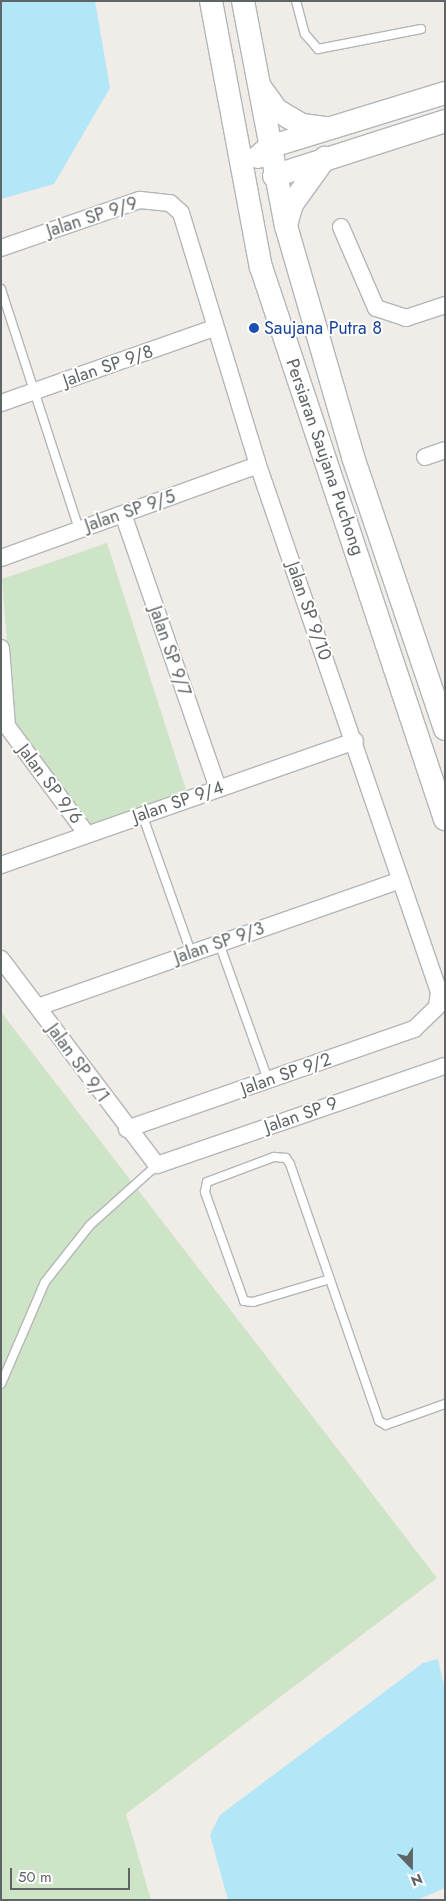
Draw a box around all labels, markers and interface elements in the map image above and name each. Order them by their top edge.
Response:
street label: Jalan SP 9/9 [44,192,140,242]
place label: Saujana Putra 8 [264,317,382,339]
marker: Saujana Putra 8 [248,322,260,334]
street label: Jalan SP 9/8 [60,340,156,392]
street label: Persiaran Saujana Puchong [281,356,369,558]
street label: Jalan SP 9/5 [82,485,178,537]
street label: Jalan SP 9/10 [282,559,336,663]
street label: Jalan SP 9/7 [145,603,195,699]
street label: Jalan SP 9/6 [13,740,87,828]
street label: Jalan SP 9/4 [130,776,226,828]
street label: Jalan SP 9/3 [171,917,267,969]
street label: Jalan SP 9/1 [42,1019,114,1107]
street label: Jalan SP 9/2 [238,1048,334,1100]
street label: Jalan SP 9 [261,1092,341,1138]
north arrow [386,1841,436,1891]
scale bar [12,1858,132,1890]
text: 50 m [18,1866,52,1888]
text: N [408,1869,426,1891]

